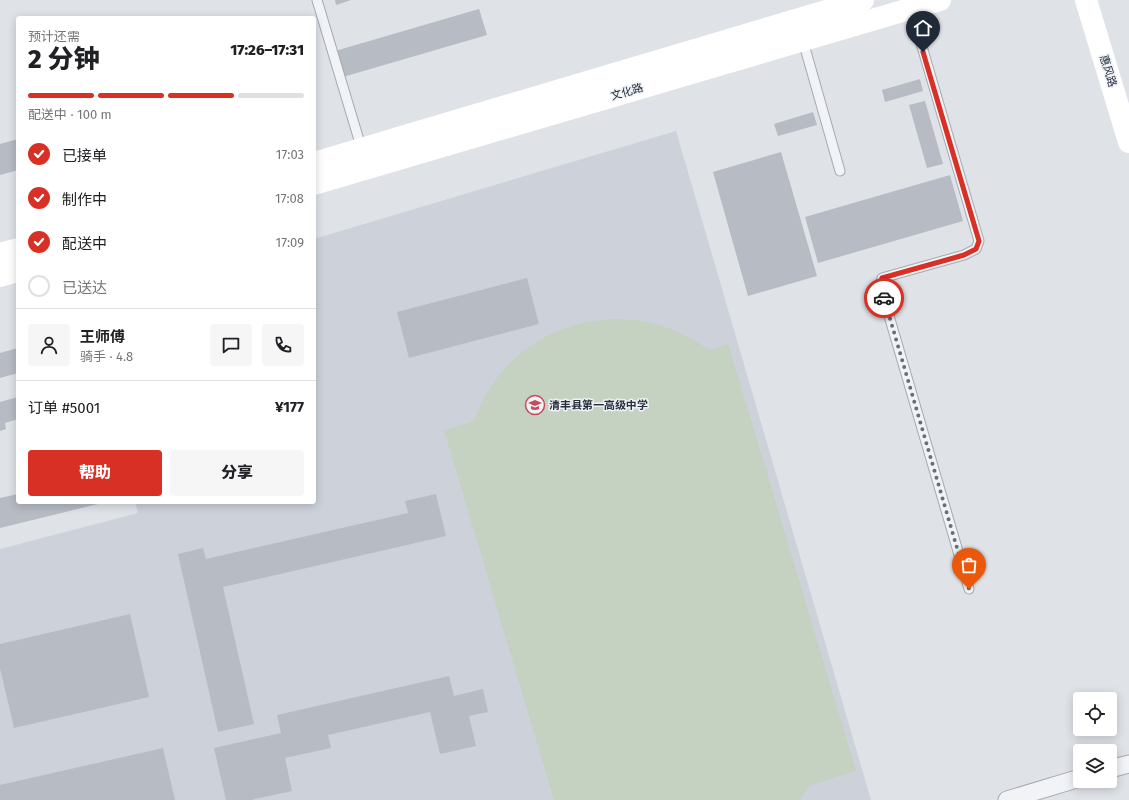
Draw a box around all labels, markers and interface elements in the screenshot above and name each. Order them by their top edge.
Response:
pin [906,11,940,52]
icon: home [912,17,934,39]
text: 预计还需 [28,29,80,44]
text: 17:26–17:31 [230,41,304,59]
text: 2 分钟 [28,44,100,75]
street label: 惠风路 [1097,53,1119,89]
street label: 文化路 [609,81,645,103]
text: 配送中 · 100 m [28,107,112,122]
icon: check [28,143,50,165]
text: 已接单 [62,147,107,165]
text: 17:03 [276,147,304,162]
icon: check [28,187,50,209]
text: 制作中 [62,191,107,209]
text: 17:08 [275,191,304,206]
icon: check [28,231,50,253]
text: 配送中 [62,235,107,253]
text: 17:09 [276,235,304,250]
courier [864,278,904,318]
text: 已送达 [62,279,107,297]
icon: car [873,287,895,309]
button: person [28,324,70,366]
button: chat [210,324,252,366]
button: phone [262,324,304,366]
text: 王师傅 [80,328,125,346]
text: 骑手 · 4.8 [80,349,133,364]
school or university icon: 清丰县第一高级中学 [524,394,546,416]
text: ¥177 [275,398,304,416]
text: 订单 #5001 [28,399,100,417]
place label: 清丰县第一高级中学 [549,399,648,412]
button: 帮助 [28,450,162,496]
button: 分享 [170,450,304,496]
pin [952,548,986,589]
icon: bag [958,554,980,576]
map controls [1073,692,1117,788]
button: locate [1073,692,1117,736]
button: layers [1073,744,1117,788]

